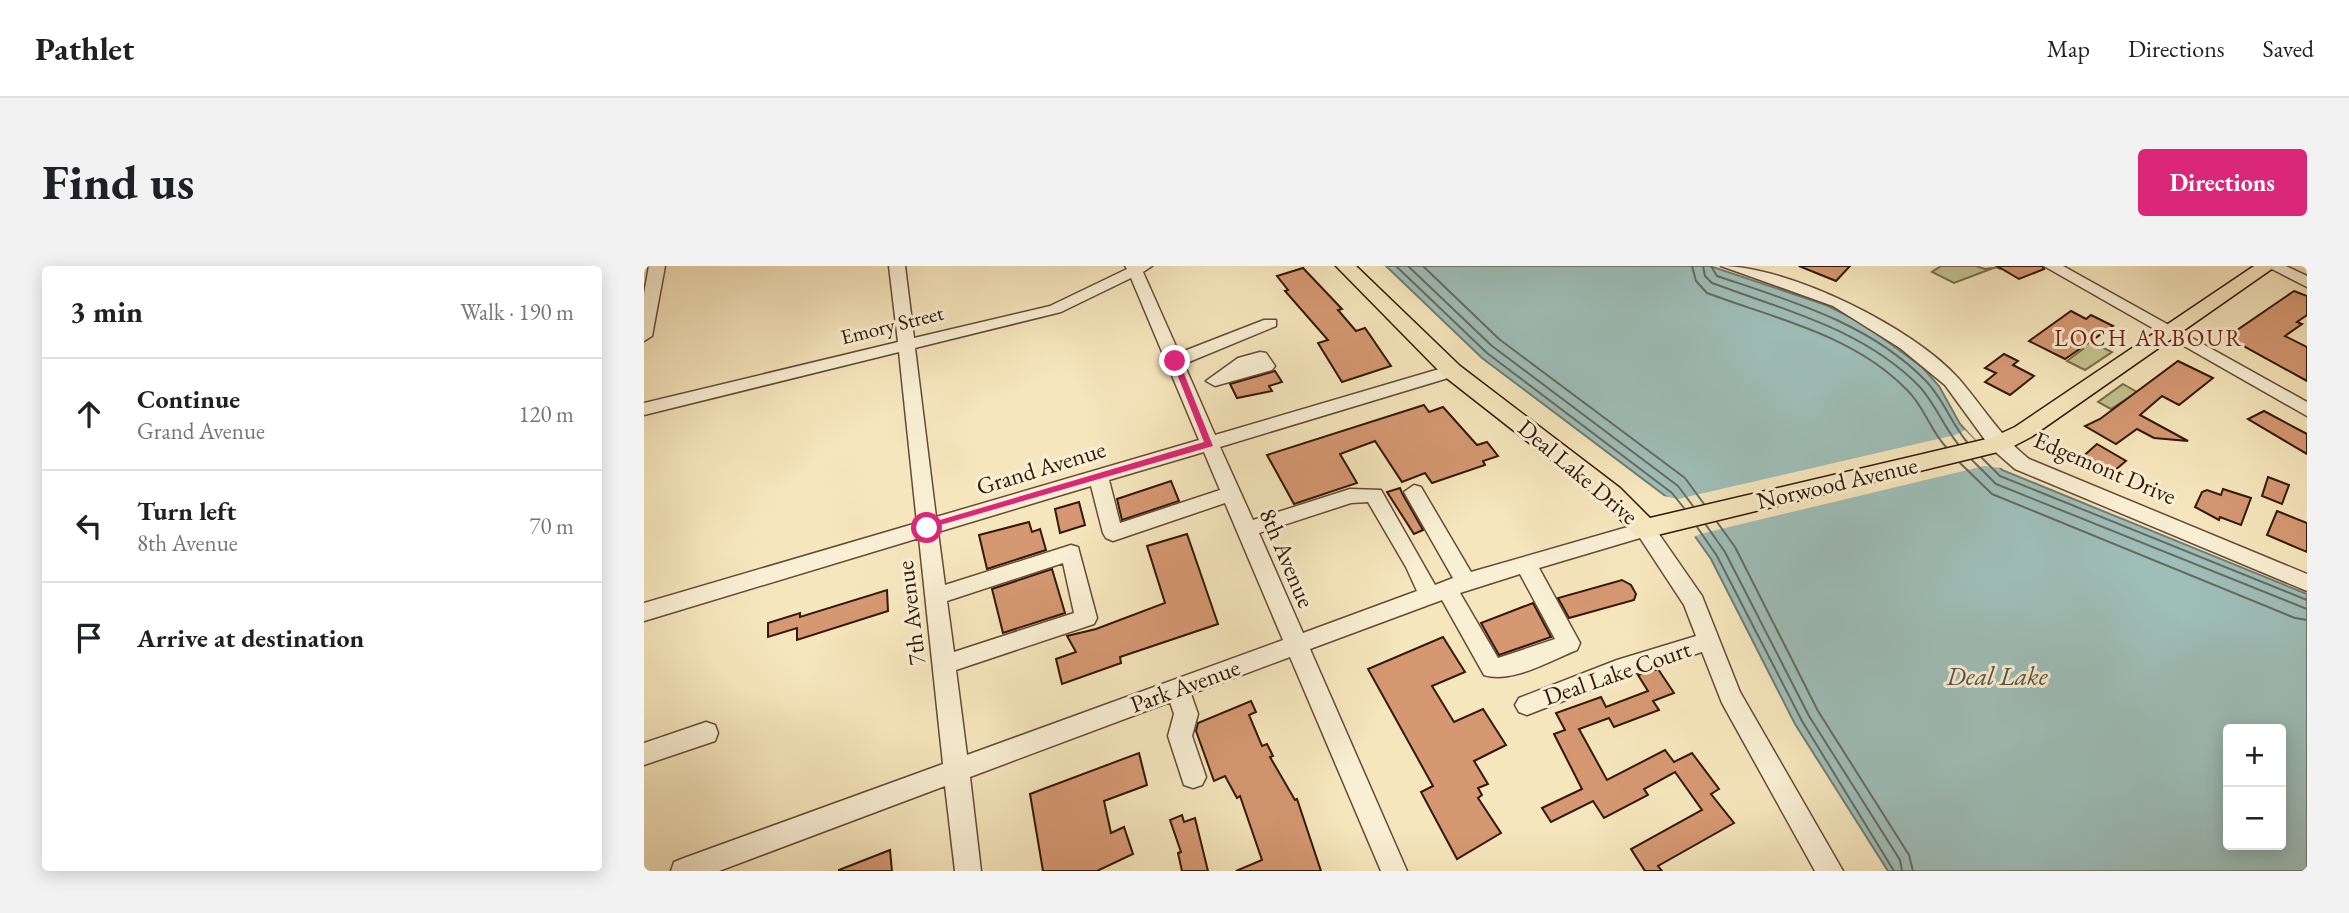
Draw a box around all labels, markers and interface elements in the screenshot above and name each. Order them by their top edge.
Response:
text: Pathlet [35,27,134,70]
text: Map [2047,33,2090,64]
text: Directions [2128,33,2225,64]
text: Saved [2263,33,2314,64]
button: Directions [2138,149,2307,216]
text: Find us [42,150,194,214]
text: 3 min [70,292,143,331]
text: Walk · 190 m [460,297,574,327]
street label: Emory Street [838,299,947,350]
district label: LOCH ARBOUR [2054,323,2244,353]
route end [1159,345,1190,376]
text: Continue [137,382,240,416]
icon: ahead [70,395,108,433]
text: 120 m [518,399,574,429]
street label: Deal Lake Drive [1512,412,1645,531]
text: Grand Avenue [137,416,265,446]
street label: Edgemont Drive [2029,424,2181,511]
street label: Grand Avenue [972,433,1109,502]
street label: Norwood Avenue [1753,449,1920,516]
text: Turn left [137,494,236,528]
street label: 8th Avenue [1253,503,1322,612]
icon: left [70,507,108,545]
text: 70 m [529,511,574,541]
route start [911,512,942,543]
text: 8th Avenue [137,528,238,558]
street label: 7th Avenue [889,559,932,667]
icon: arrive [70,619,108,657]
text: Arrive at destination [137,621,364,655]
street label: Deal Lake Court [1539,633,1695,712]
street label: Park Avenue [1126,651,1244,720]
water label: Deal Lake [1945,659,2049,693]
map controls [2223,724,2286,850]
button: + [2223,724,2286,787]
button: − [2223,787,2286,850]

